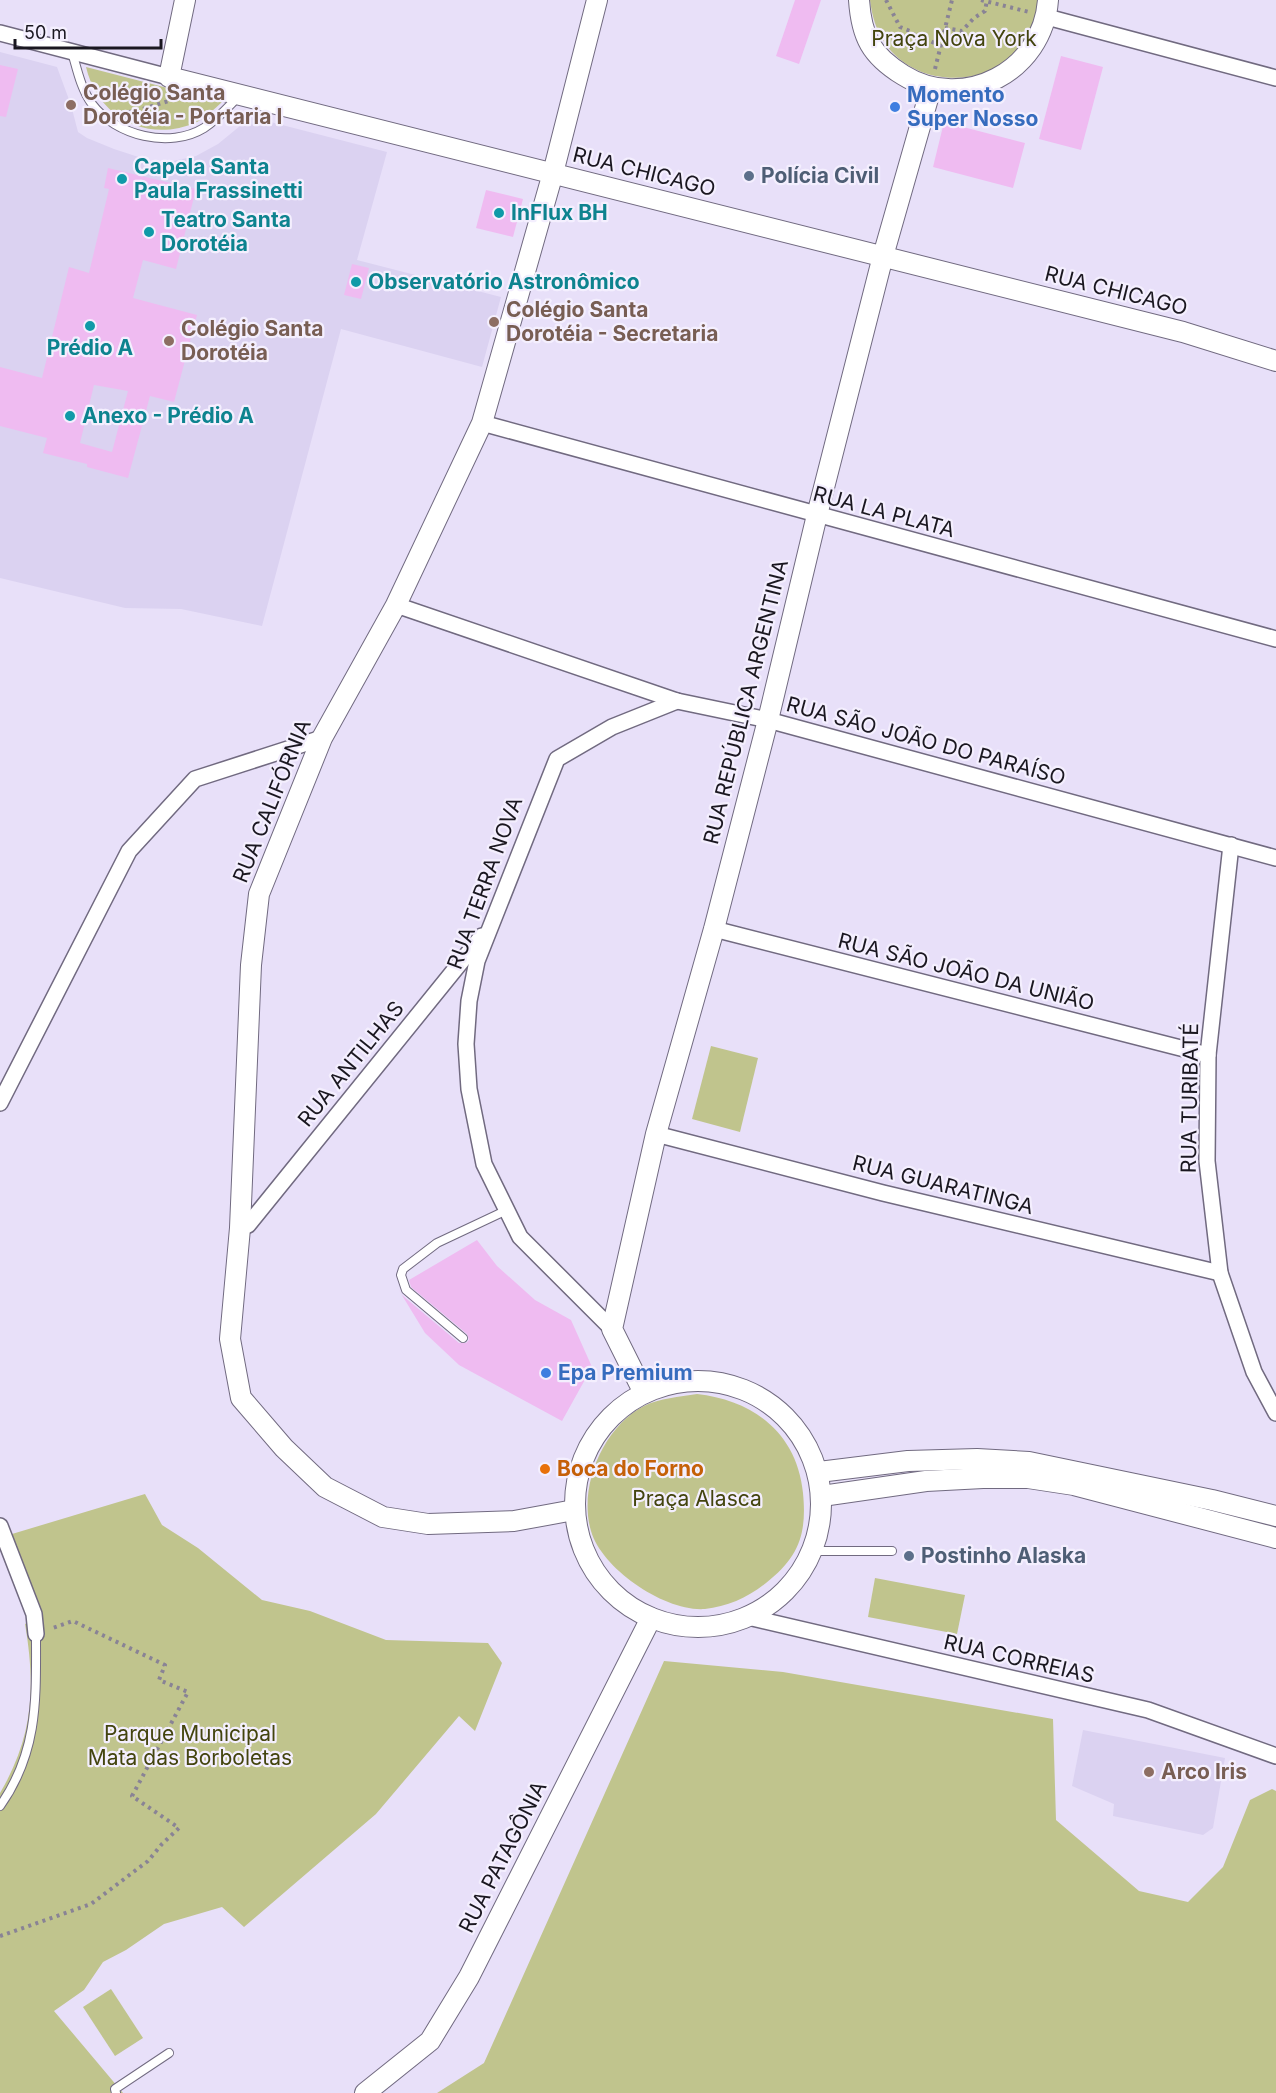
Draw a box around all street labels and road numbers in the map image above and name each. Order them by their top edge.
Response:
street label: RUA CHICAGO [570,142,718,201]
street label: RUA CHICAGO [1042,261,1190,320]
street label: RUA LA PLATA [811,481,958,542]
street label: RUA REPÚBLICA ARGENTINA [697,557,793,847]
street label: RUA SÃO JOÃO DO PARAÍSO [784,690,1069,790]
street label: RUA CALIFÓRNIA [226,715,316,886]
street label: RUA TERRA NOVA [442,793,527,972]
street label: RUA SÃO JOÃO DA UNIÃO [835,927,1097,1015]
street label: RUA ANTILHAS [292,996,409,1131]
street label: RUA TURIBATÉ [1175,1023,1203,1173]
street label: RUA GUARATINGA [850,1150,1036,1219]
street label: RUA CORREIAS [941,1629,1097,1688]
street label: RUA PATAGÔNIA [454,1777,552,1937]

